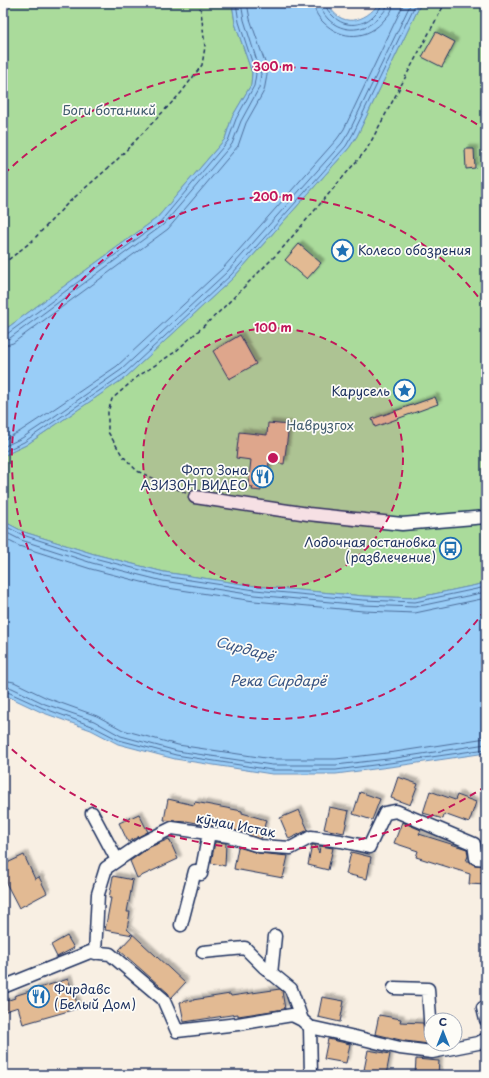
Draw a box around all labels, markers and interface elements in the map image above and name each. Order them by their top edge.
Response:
text: 300 m [253,57,293,75]
park label: Боги ботаникй [62,100,156,119]
text: 200 m [253,187,293,205]
place icon: Колесо обозрения [329,237,355,263]
place label: Колесо обозрения [358,240,471,259]
text: 100 m [254,318,292,336]
place icon: Карусель [392,378,418,404]
place label: Карусель [331,381,390,400]
park label: Наврузгох [286,415,354,434]
centre of rings [266,451,280,465]
place label: Фото Зона АЗИЗОН ВИДЕО [141,460,249,494]
restaurant icon: Фото Зона АЗИЗОН ВИДЕО [250,464,276,490]
place label: Лодочная остановка (развлечение) [304,532,437,566]
bus stop icon: Лодочная остановка (развлечение) [438,536,464,562]
water label: Сирдарё [214,631,279,667]
water label: Река Сирдарё [230,670,329,691]
street label: кӯчаи Истак [195,807,278,842]
place label: Фирдавс (Белый Дом) [54,979,136,1013]
restaurant icon: Фирдавс (Белый Дом) [26,983,52,1009]
north arrow [423,1012,463,1052]
text: С [439,1013,447,1030]

